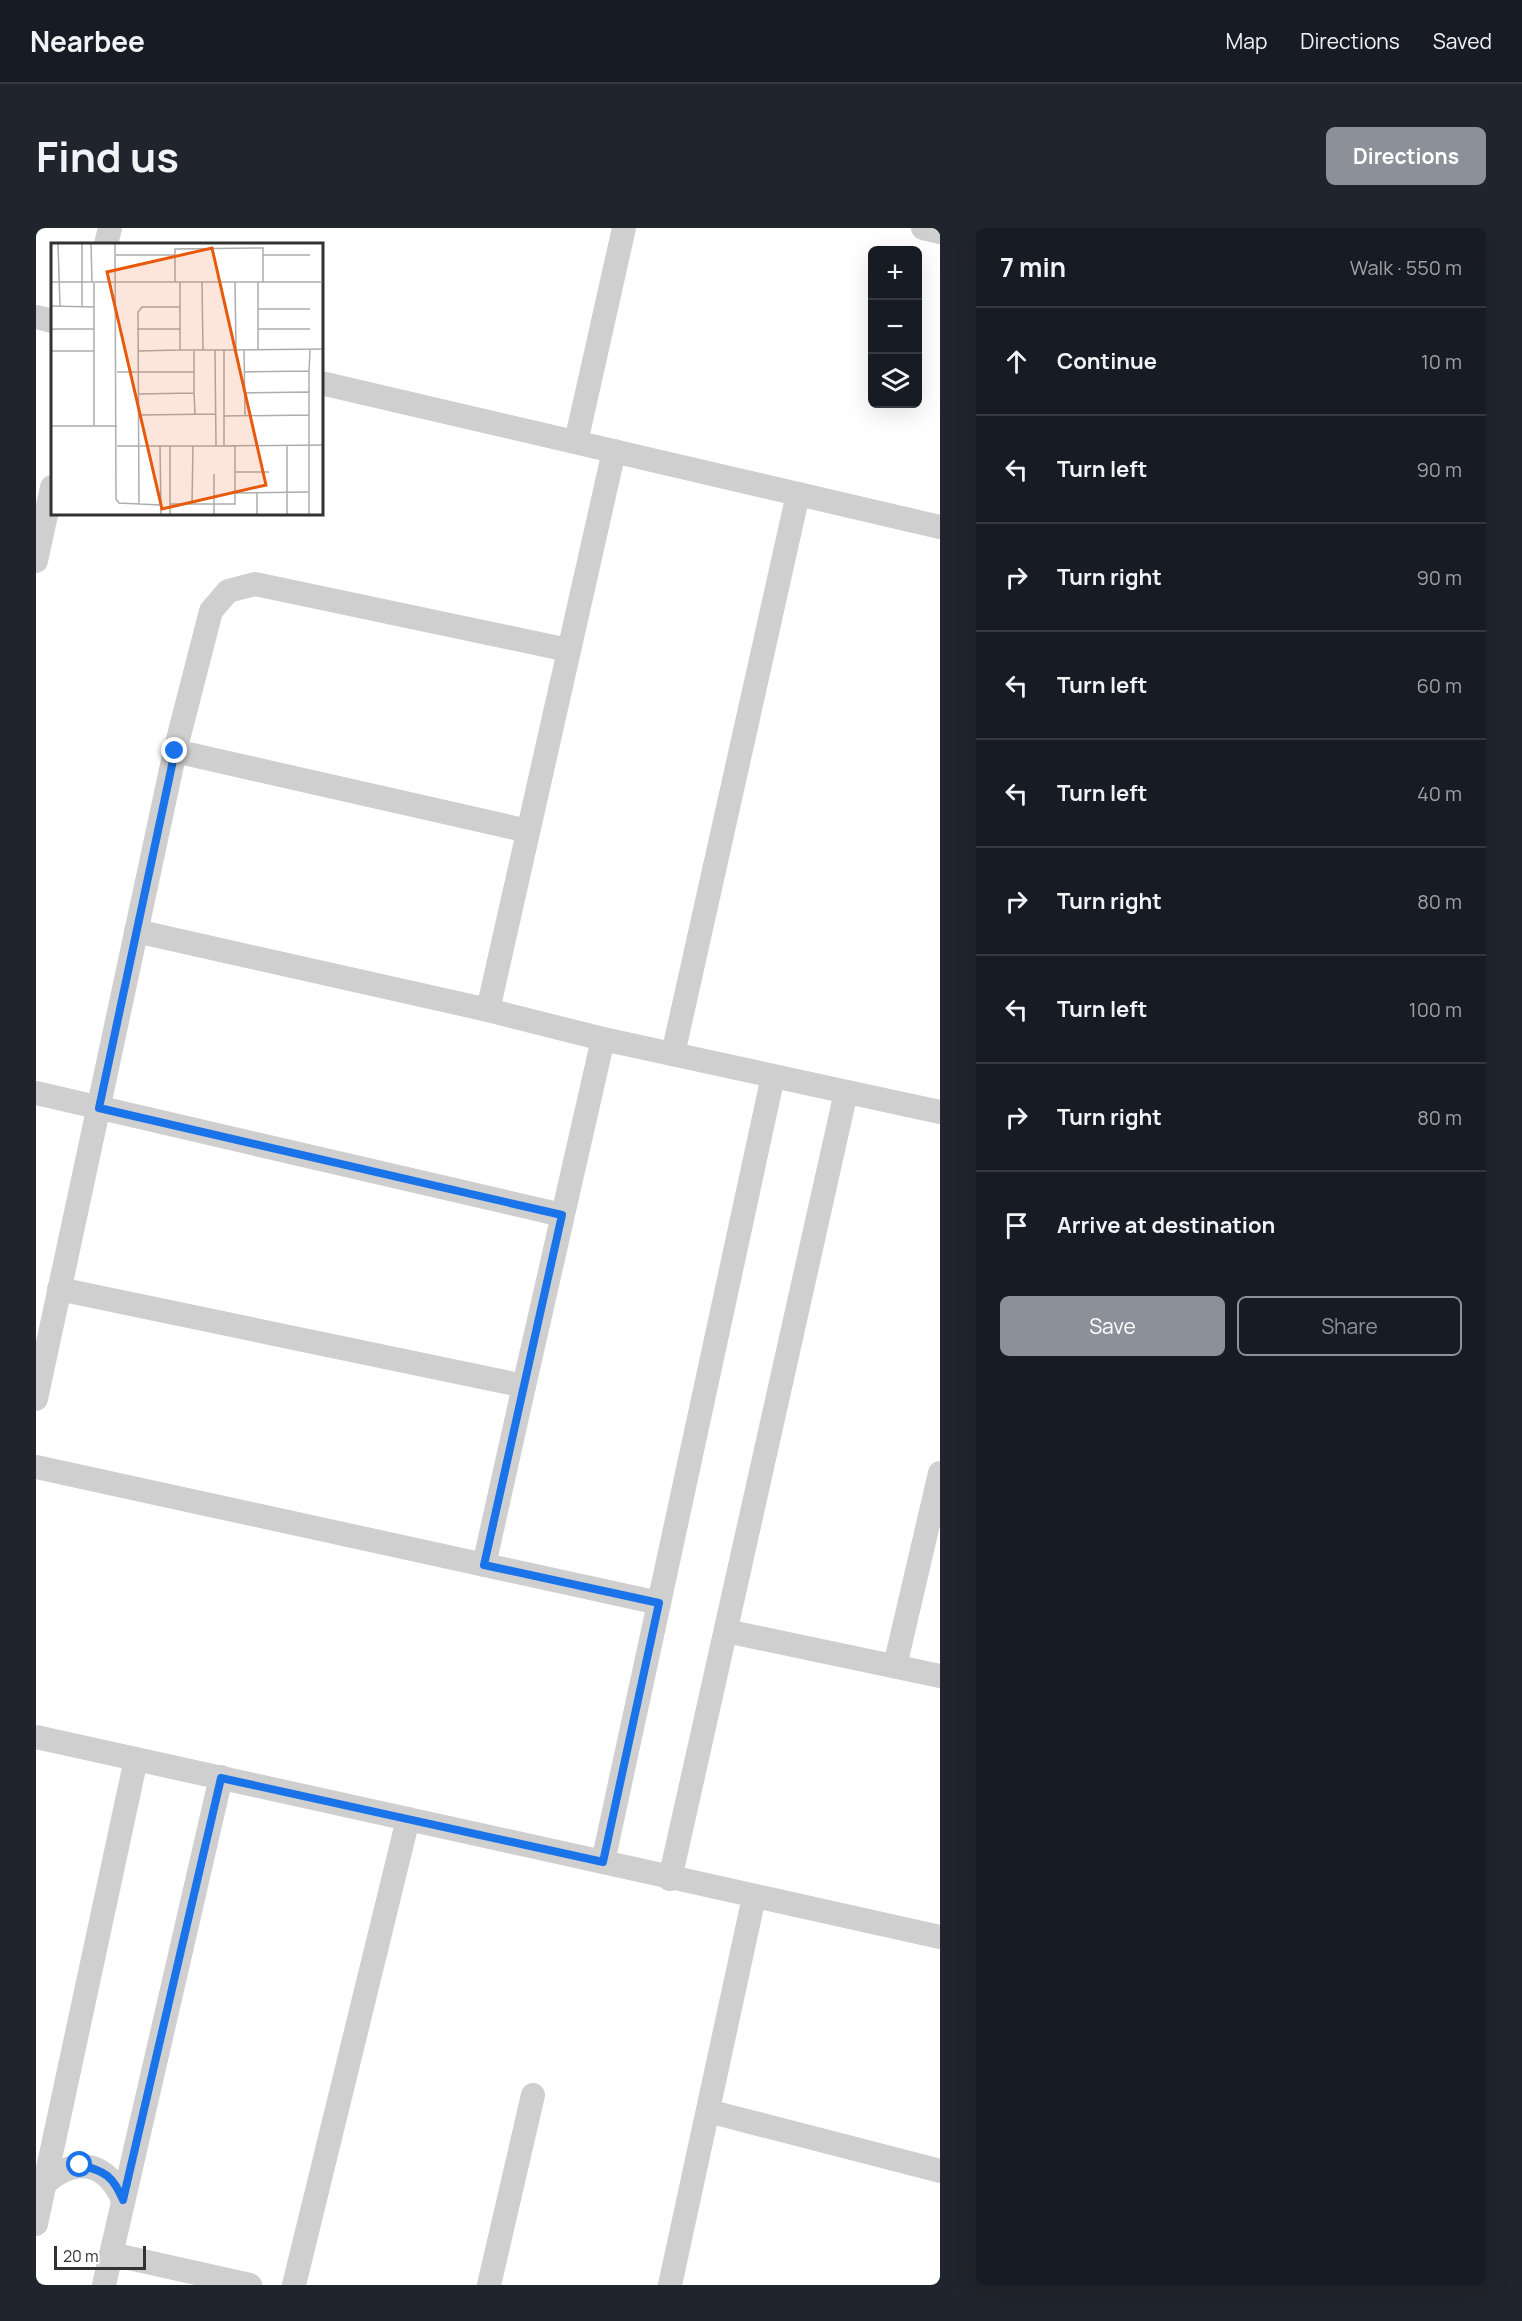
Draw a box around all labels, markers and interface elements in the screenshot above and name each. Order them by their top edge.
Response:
text: Nearbee [30,22,145,60]
text: Map [1226,27,1267,55]
text: Directions [1300,27,1400,55]
text: Saved [1433,27,1492,55]
text: Find us [36,127,179,185]
button: Directions [1326,127,1486,185]
inset map [51,243,322,514]
map controls [868,246,922,408]
button: + [868,246,922,300]
text: 7 min [1000,249,1066,285]
text: Walk · 550 m [1350,254,1462,281]
button: − [868,300,922,354]
icon: ahead [1000,345,1033,378]
text: Continue [1057,346,1157,376]
text: 10 m [1421,348,1462,375]
button: layers [868,354,922,408]
icon: left [1000,453,1033,486]
text: Turn left [1057,454,1147,484]
text: 90 m [1416,456,1462,483]
icon: right [1000,561,1033,594]
text: Turn right [1057,562,1162,592]
text: 90 m [1416,564,1462,591]
icon: left [1000,669,1033,702]
text: Turn left [1057,670,1147,700]
text: 60 m [1416,672,1462,699]
route end [161,737,187,763]
icon: left [1000,777,1033,810]
text: Turn left [1057,778,1147,808]
text: 40 m [1417,780,1462,807]
icon: right [1000,885,1033,918]
text: Turn right [1057,886,1162,916]
text: 80 m [1417,888,1462,915]
icon: left [1000,993,1033,1026]
text: Turn left [1057,994,1147,1024]
text: 100 m [1409,996,1462,1023]
icon: right [1000,1101,1033,1134]
text: Turn right [1057,1102,1162,1132]
text: 80 m [1417,1104,1462,1131]
icon: arrive [1000,1209,1033,1242]
text: Arrive at destination [1057,1210,1275,1240]
button: Save [1000,1296,1225,1356]
button: Share [1237,1296,1462,1356]
route start [66,2151,92,2177]
scale bar [54,2243,146,2270]
text: 20 m [63,2245,99,2267]

